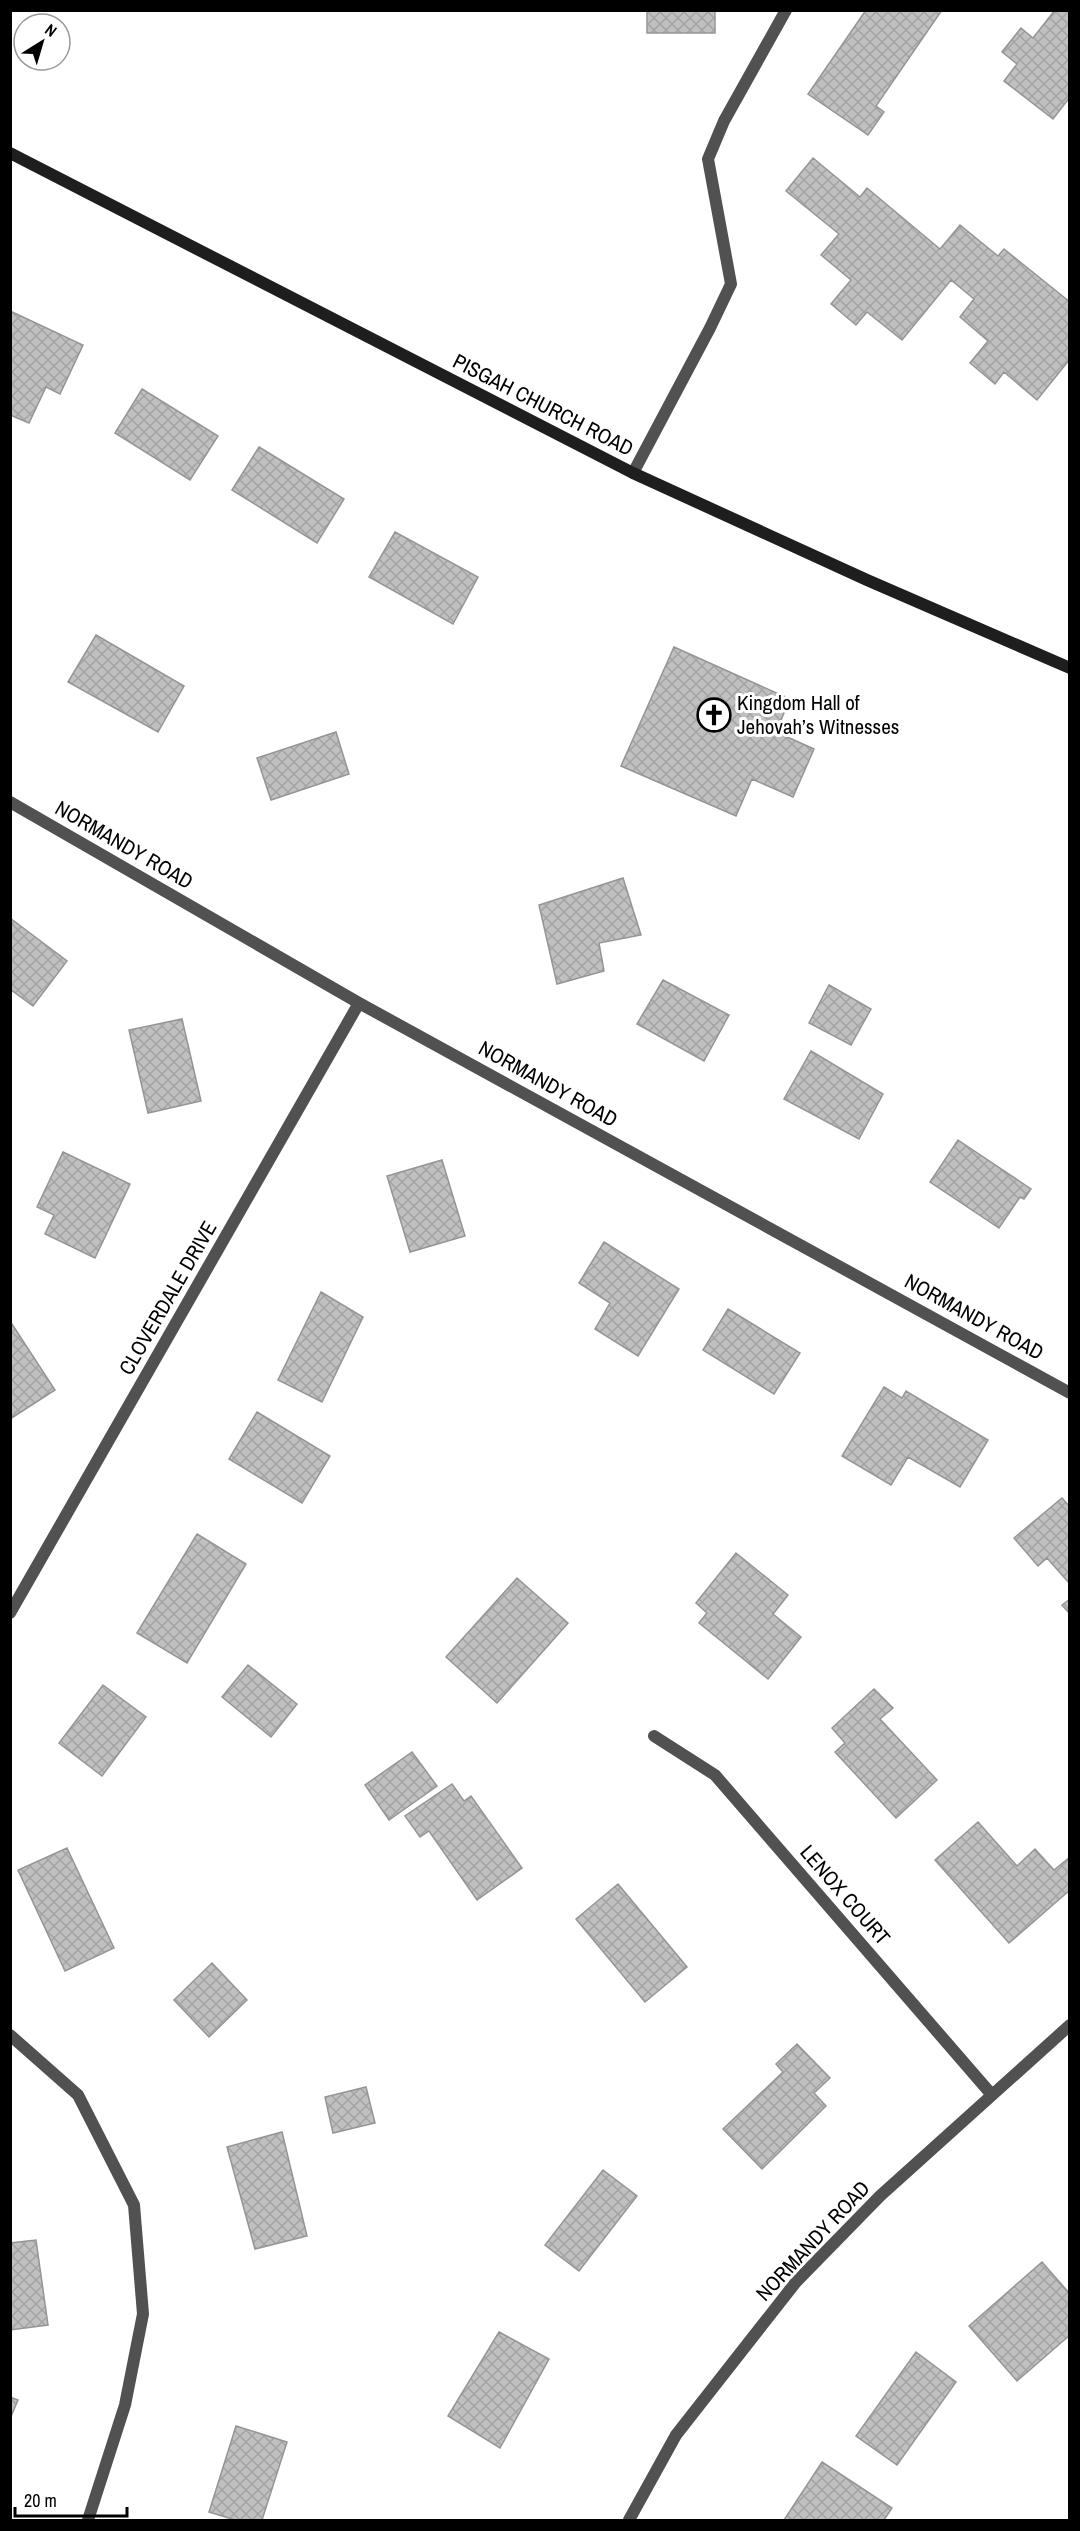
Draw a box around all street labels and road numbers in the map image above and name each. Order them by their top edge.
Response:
street label: PISGAH CHURCH ROAD [448,346,638,463]
street label: NORMANDY ROAD [50,793,198,896]
street label: NORMANDY ROAD [474,1033,623,1134]
street label: CLOVERDALE DRIVE [112,1215,223,1380]
street label: NORMANDY ROAD [900,1266,1049,1367]
street label: LENOX COURT [794,1838,897,1951]
street label: NORMANDY ROAD [749,2174,876,2307]

